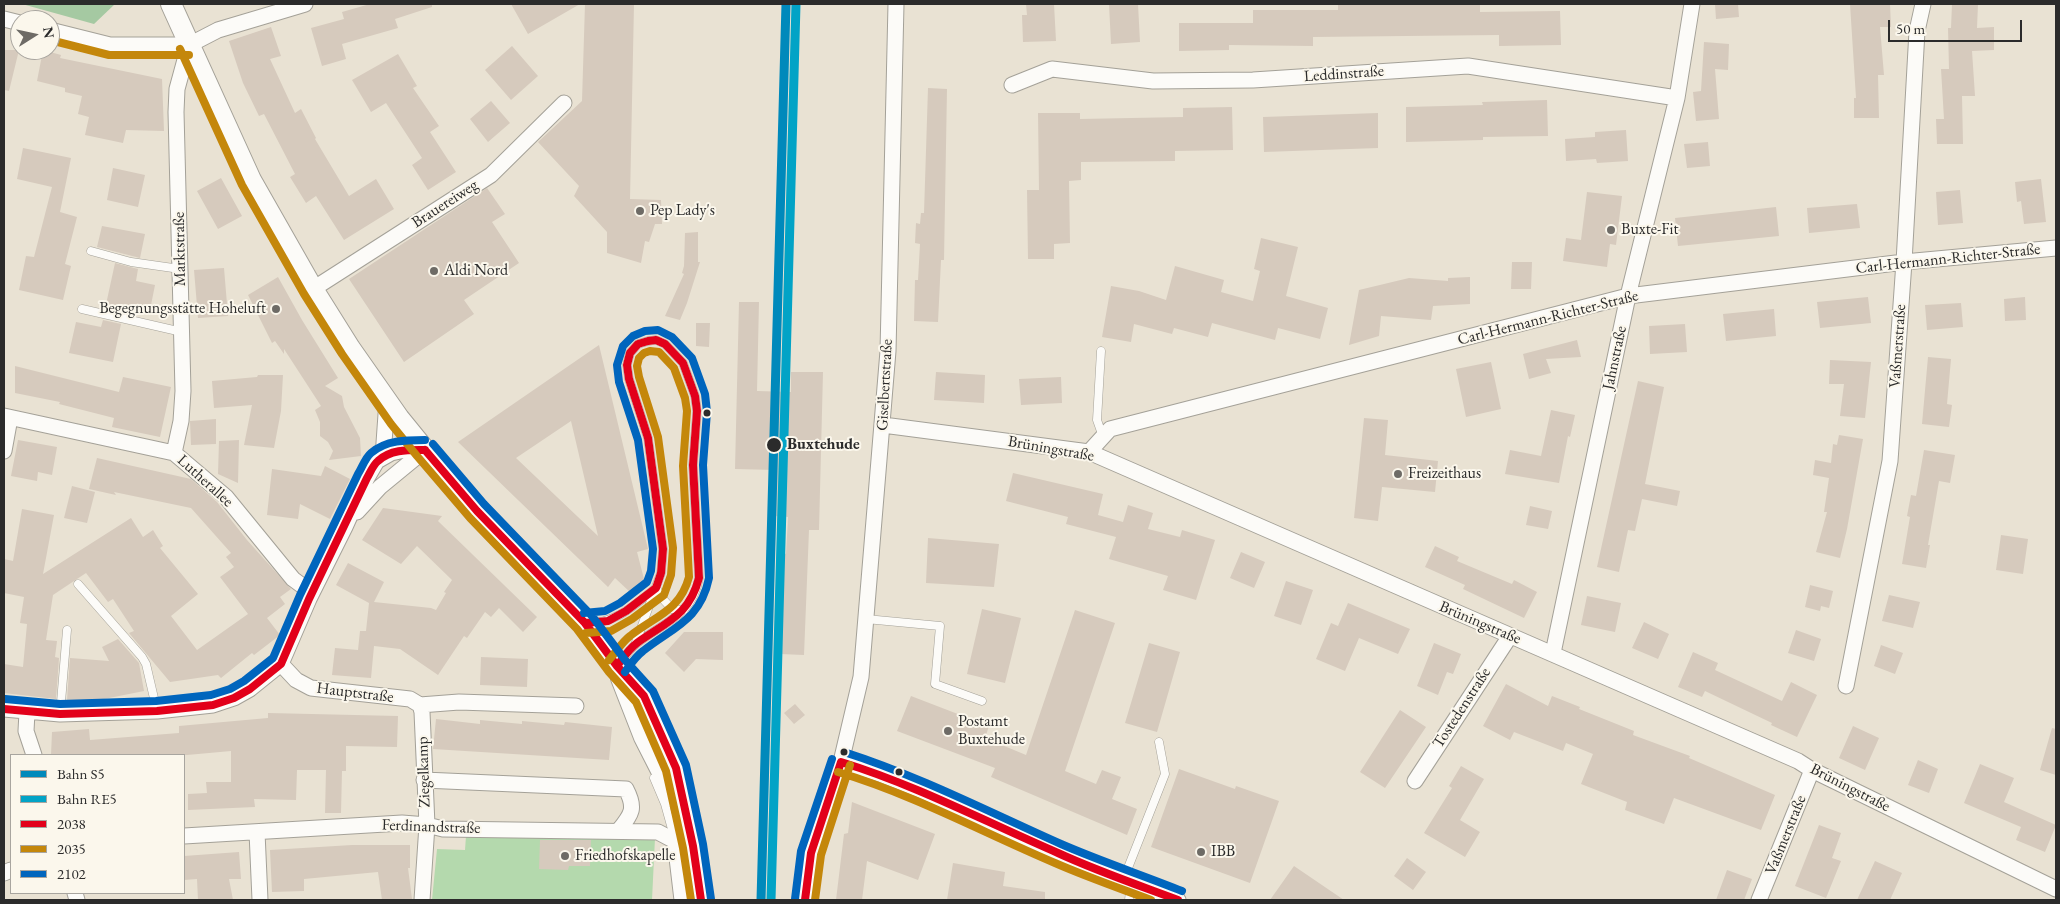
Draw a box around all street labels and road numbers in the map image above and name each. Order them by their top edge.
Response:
street label: Leddinstraße [1303,62,1385,86]
street label: Brauereiweg [408,176,482,232]
street label: Marktstraße [170,212,190,286]
street label: Carl-Hermann-Richter-Straße [1855,240,2041,278]
street label: Carl-Hermann-Richter-Straße [1456,286,1640,350]
street label: Vaßmerstraße [1885,304,1911,388]
street label: Jahnstraße [1599,324,1631,392]
street label: Giselbertstraße [873,339,897,431]
street label: Brüningstraße [1006,432,1096,466]
street label: Lutherallee [173,451,237,511]
street label: Brüningstraße [1436,597,1524,649]
street label: Tostedenstraße [1429,664,1495,752]
street label: Hauptstraße [315,679,395,707]
street label: Ziegelkamp [413,736,435,808]
street label: Brüningstraße [1807,760,1893,816]
street label: Vaßmerstraße [1761,793,1811,877]
street label: Ferdinandstraße [381,816,481,838]

